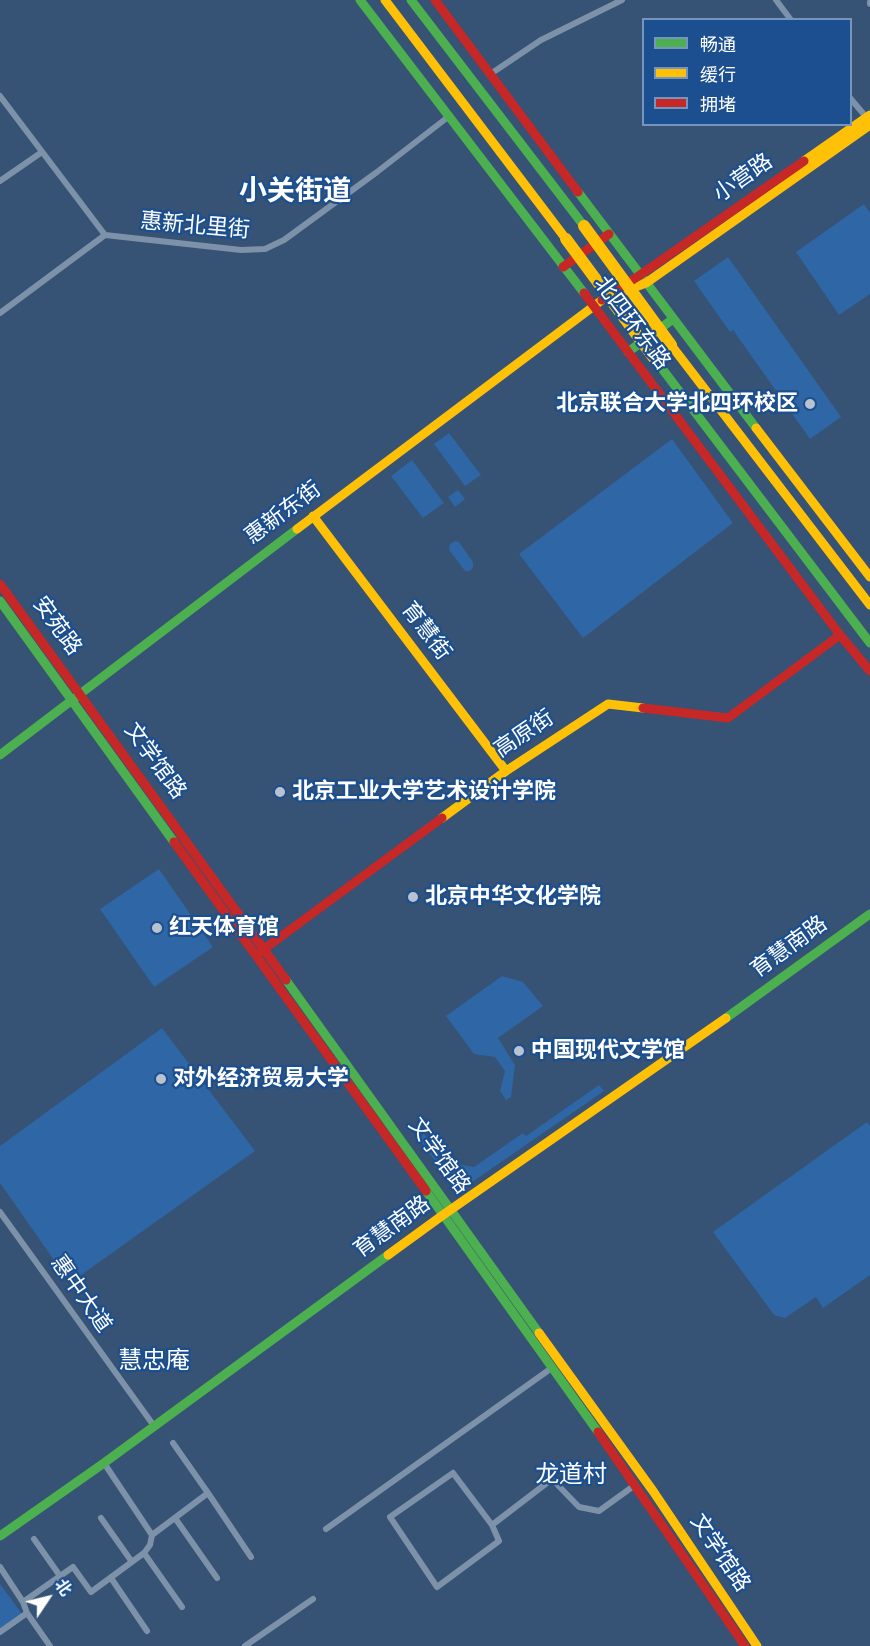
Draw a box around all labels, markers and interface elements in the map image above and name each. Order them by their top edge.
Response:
legend [642,18,852,126]
text: 畅通 [700,34,736,56]
text: 缓行 [700,64,736,86]
text: 拥堵 [700,94,736,116]
street label: 小营路 [708,148,778,208]
district label: 小关街道 [239,175,351,209]
street label: 惠新北里街 [139,208,251,244]
street label: 北四环东路 [588,271,676,375]
place label: 北京联合大学北四环校区 [556,391,798,417]
marker: 北京联合大学北四环校区 [803,397,817,411]
street label: 惠新东街 [240,476,326,550]
street label: 安苑路 [27,592,87,660]
street label: 育慧街 [396,597,456,665]
street label: 高原街 [489,705,559,763]
street label: 文学馆路 [118,718,192,804]
place label: 北京工业大学艺术设计学院 [292,779,556,805]
marker: 北京工业大学艺术设计学院 [273,785,287,799]
place label: 北京中华文化学院 [425,884,601,910]
marker: 北京中华文化学院 [406,890,420,904]
street label: 育慧南路 [746,910,832,984]
place label: 红天体育馆 [169,915,279,941]
marker: 红天体育馆 [150,921,164,935]
place label: 中国现代文学馆 [531,1038,685,1064]
marker: 中国现代文学馆 [512,1044,526,1058]
place label: 对外经济贸易大学 [173,1066,349,1092]
marker: 对外经济贸易大学 [154,1072,168,1086]
street label: 文学馆路 [402,1113,476,1199]
street label: 育慧南路 [349,1190,435,1264]
street label: 惠中大道 [45,1250,117,1338]
district label: 慧忠庵 [118,1347,190,1375]
district label: 龙道村 [535,1461,607,1489]
street label: 文学馆路 [684,1509,756,1597]
north arrow [18,1568,78,1628]
text: 北 [51,1575,76,1599]

